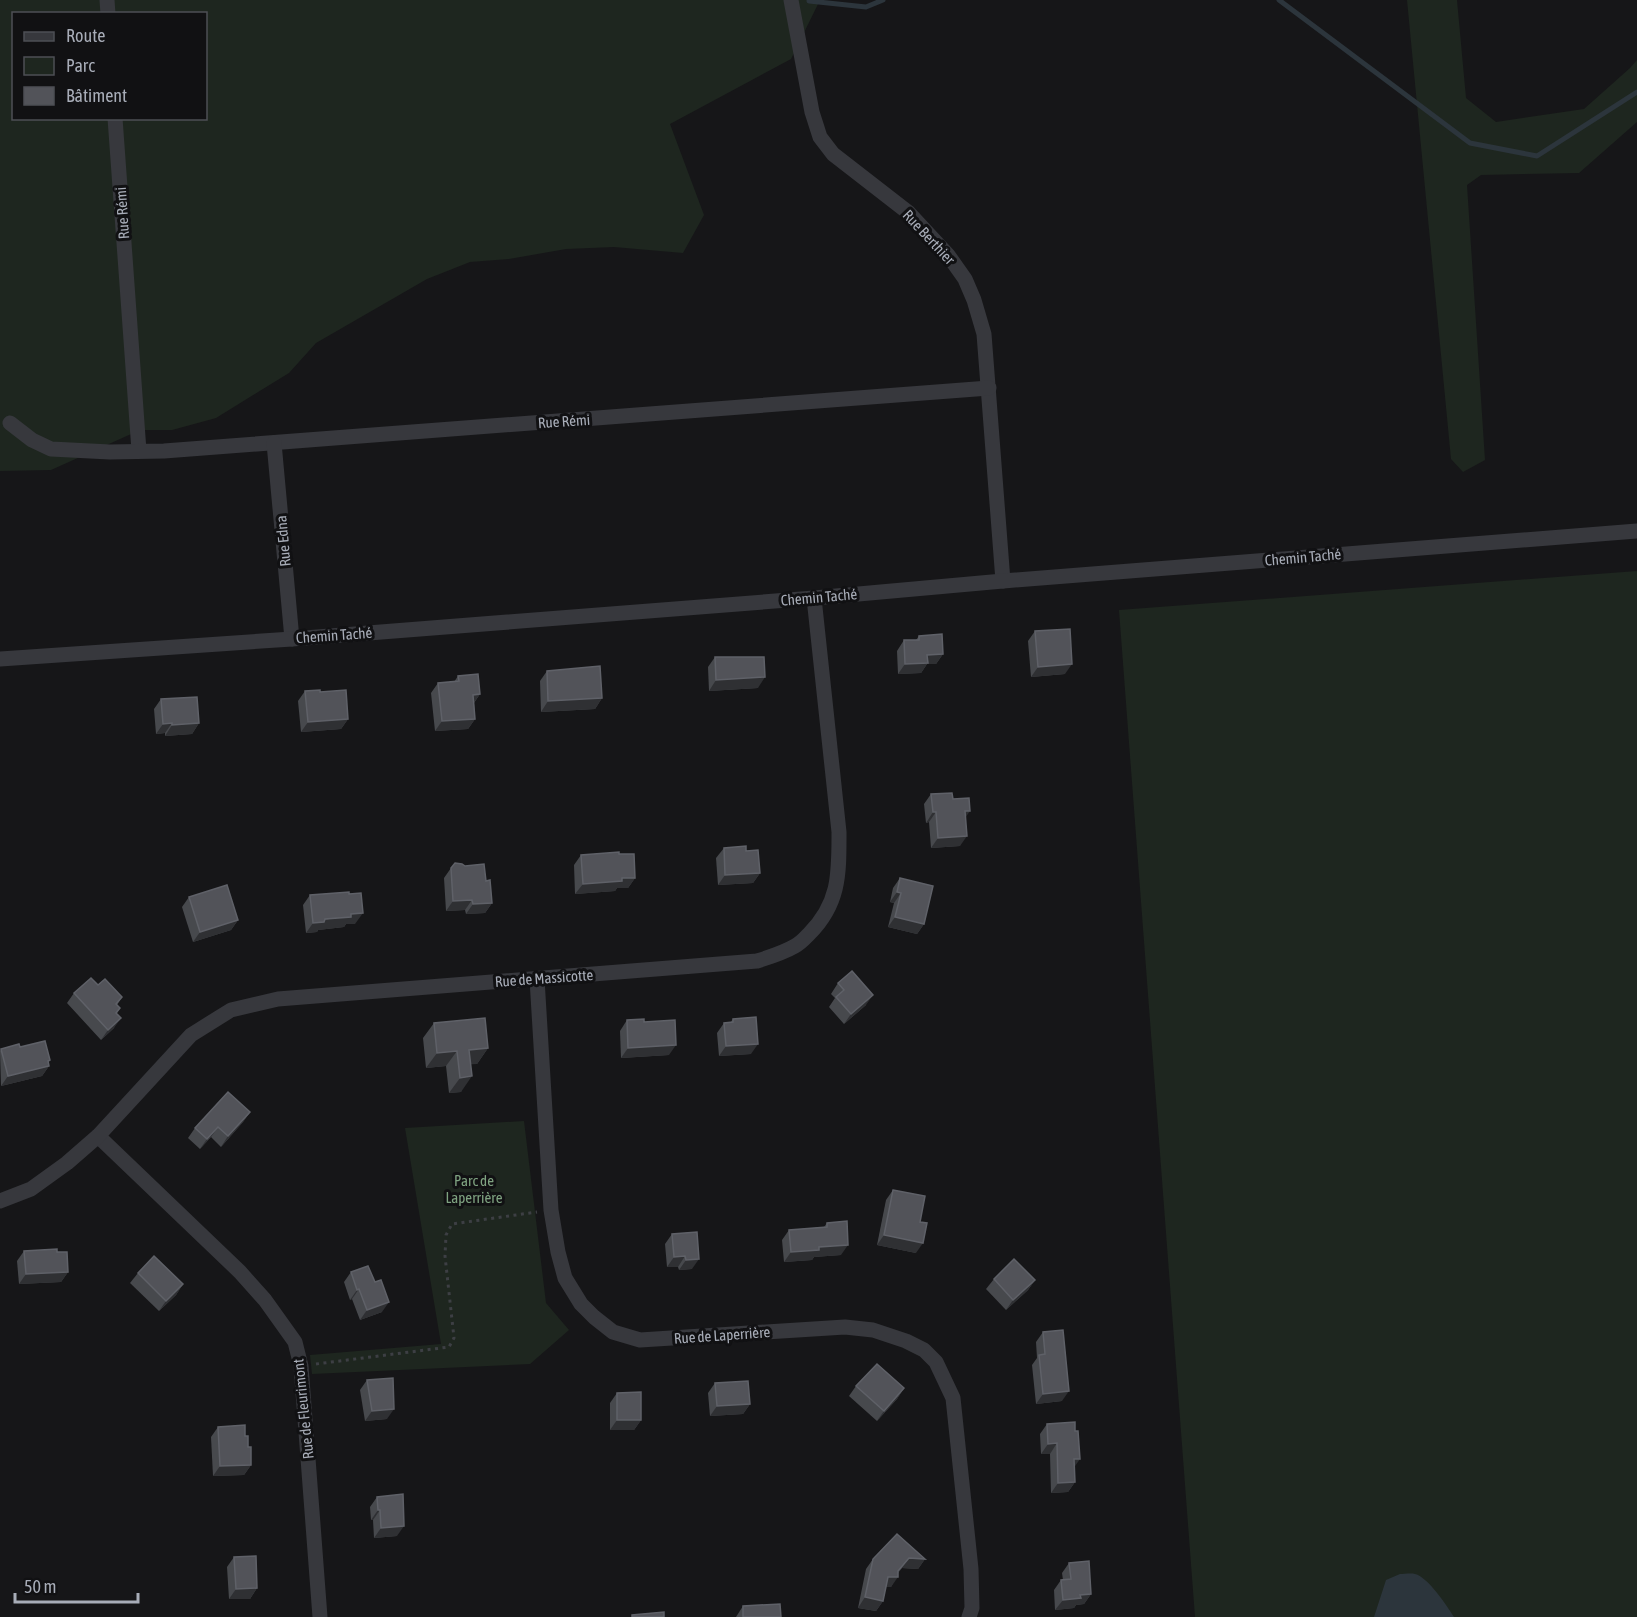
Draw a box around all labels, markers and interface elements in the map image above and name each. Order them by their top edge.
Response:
legend [12,12,207,120]
text: Route [66,25,105,46]
text: Parc [66,55,95,76]
text: Bâtiment [66,85,127,106]
street label: Rue Rémi [112,186,132,240]
street label: Rue Berthier [900,206,959,268]
street label: Rue Rémi [537,411,591,431]
street label: Rue Edna [272,515,294,567]
street label: Chemin Taché [1264,545,1342,569]
street label: Chemin Taché [780,585,858,609]
street label: Chemin Taché [295,624,373,646]
street label: Rue de Massicotte [494,966,594,990]
park label: Parc de Laperrière [445,1172,503,1206]
street label: Rue de Laperrière [673,1323,771,1347]
street label: Rue de Fleurimont [289,1358,317,1460]
scale bar [15,1566,138,1604]
text: 50 m [24,1576,56,1597]

